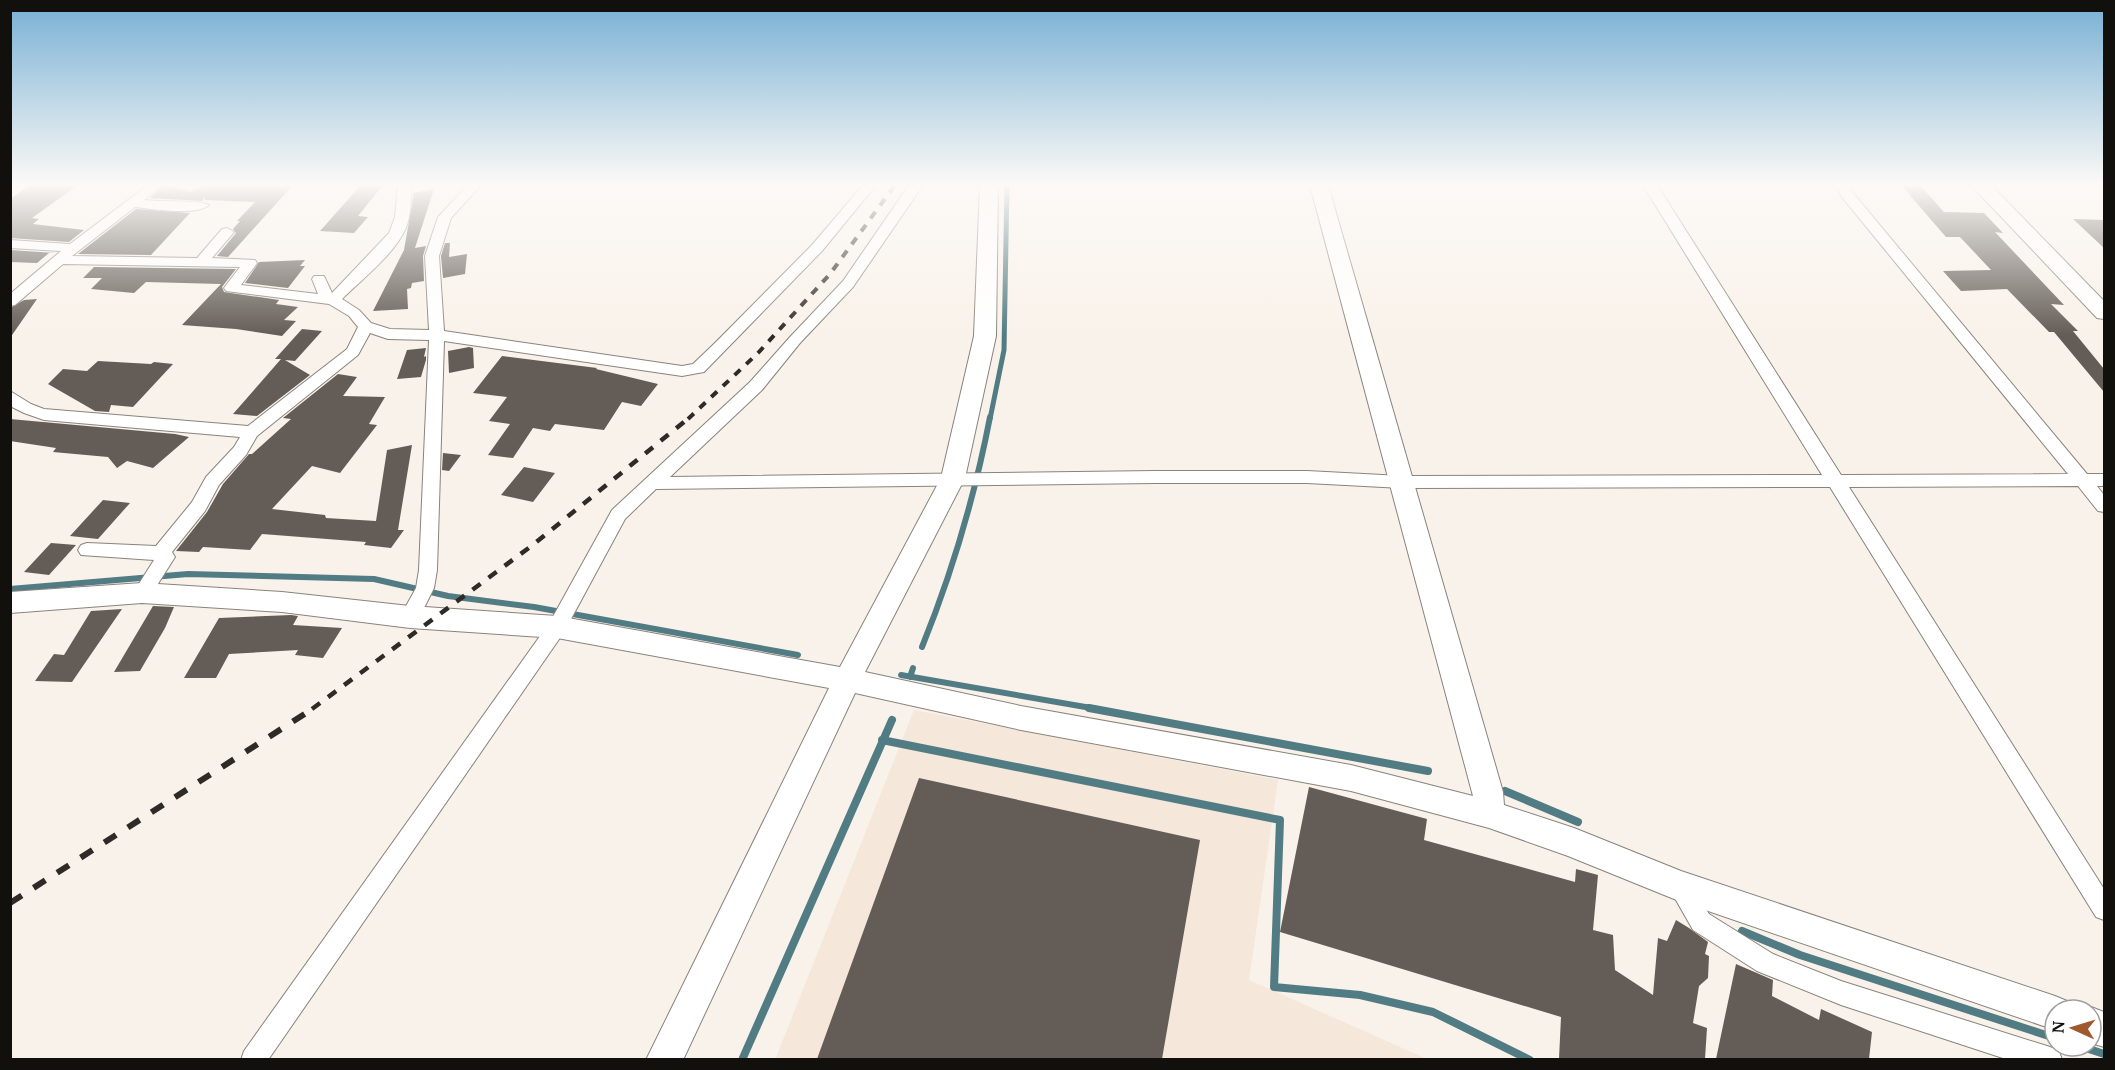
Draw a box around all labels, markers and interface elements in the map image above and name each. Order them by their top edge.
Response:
north arrow [2043,998,2103,1058]
text: N [2047,1020,2069,1034]

